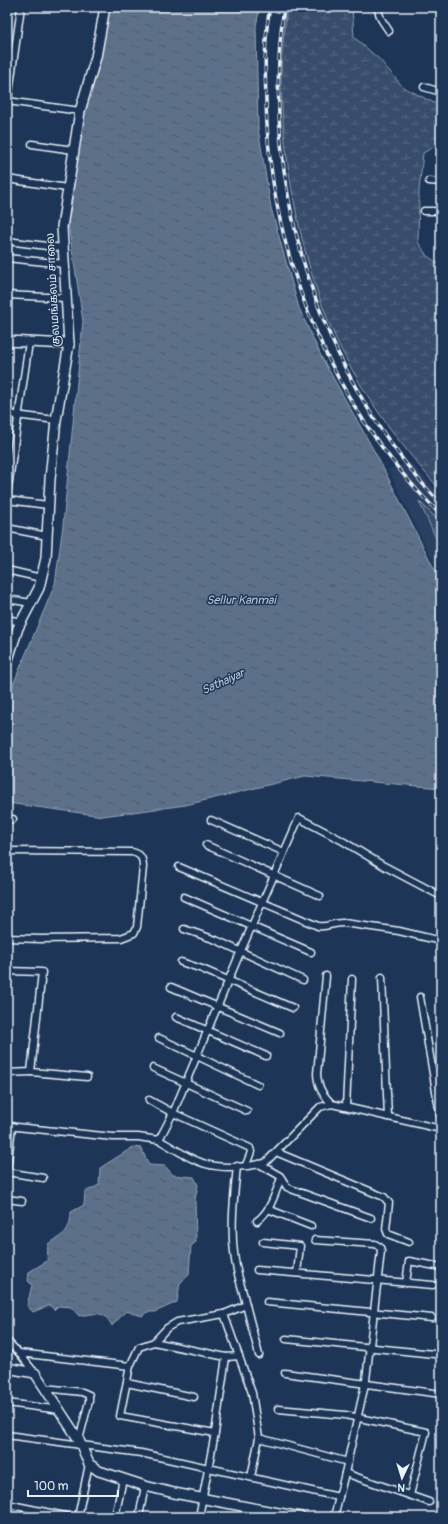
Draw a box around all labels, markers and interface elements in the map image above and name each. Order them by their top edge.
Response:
street label: குலமங்கலம் சாலை [44,233,62,347]
water label: Sellur Kanmai [206,593,277,608]
water label: Sathaiyar [199,665,248,698]
north arrow [382,1458,422,1498]
scale bar [28,1472,118,1498]
text: 100 m [34,1479,69,1494]
text: N [397,1481,406,1494]

